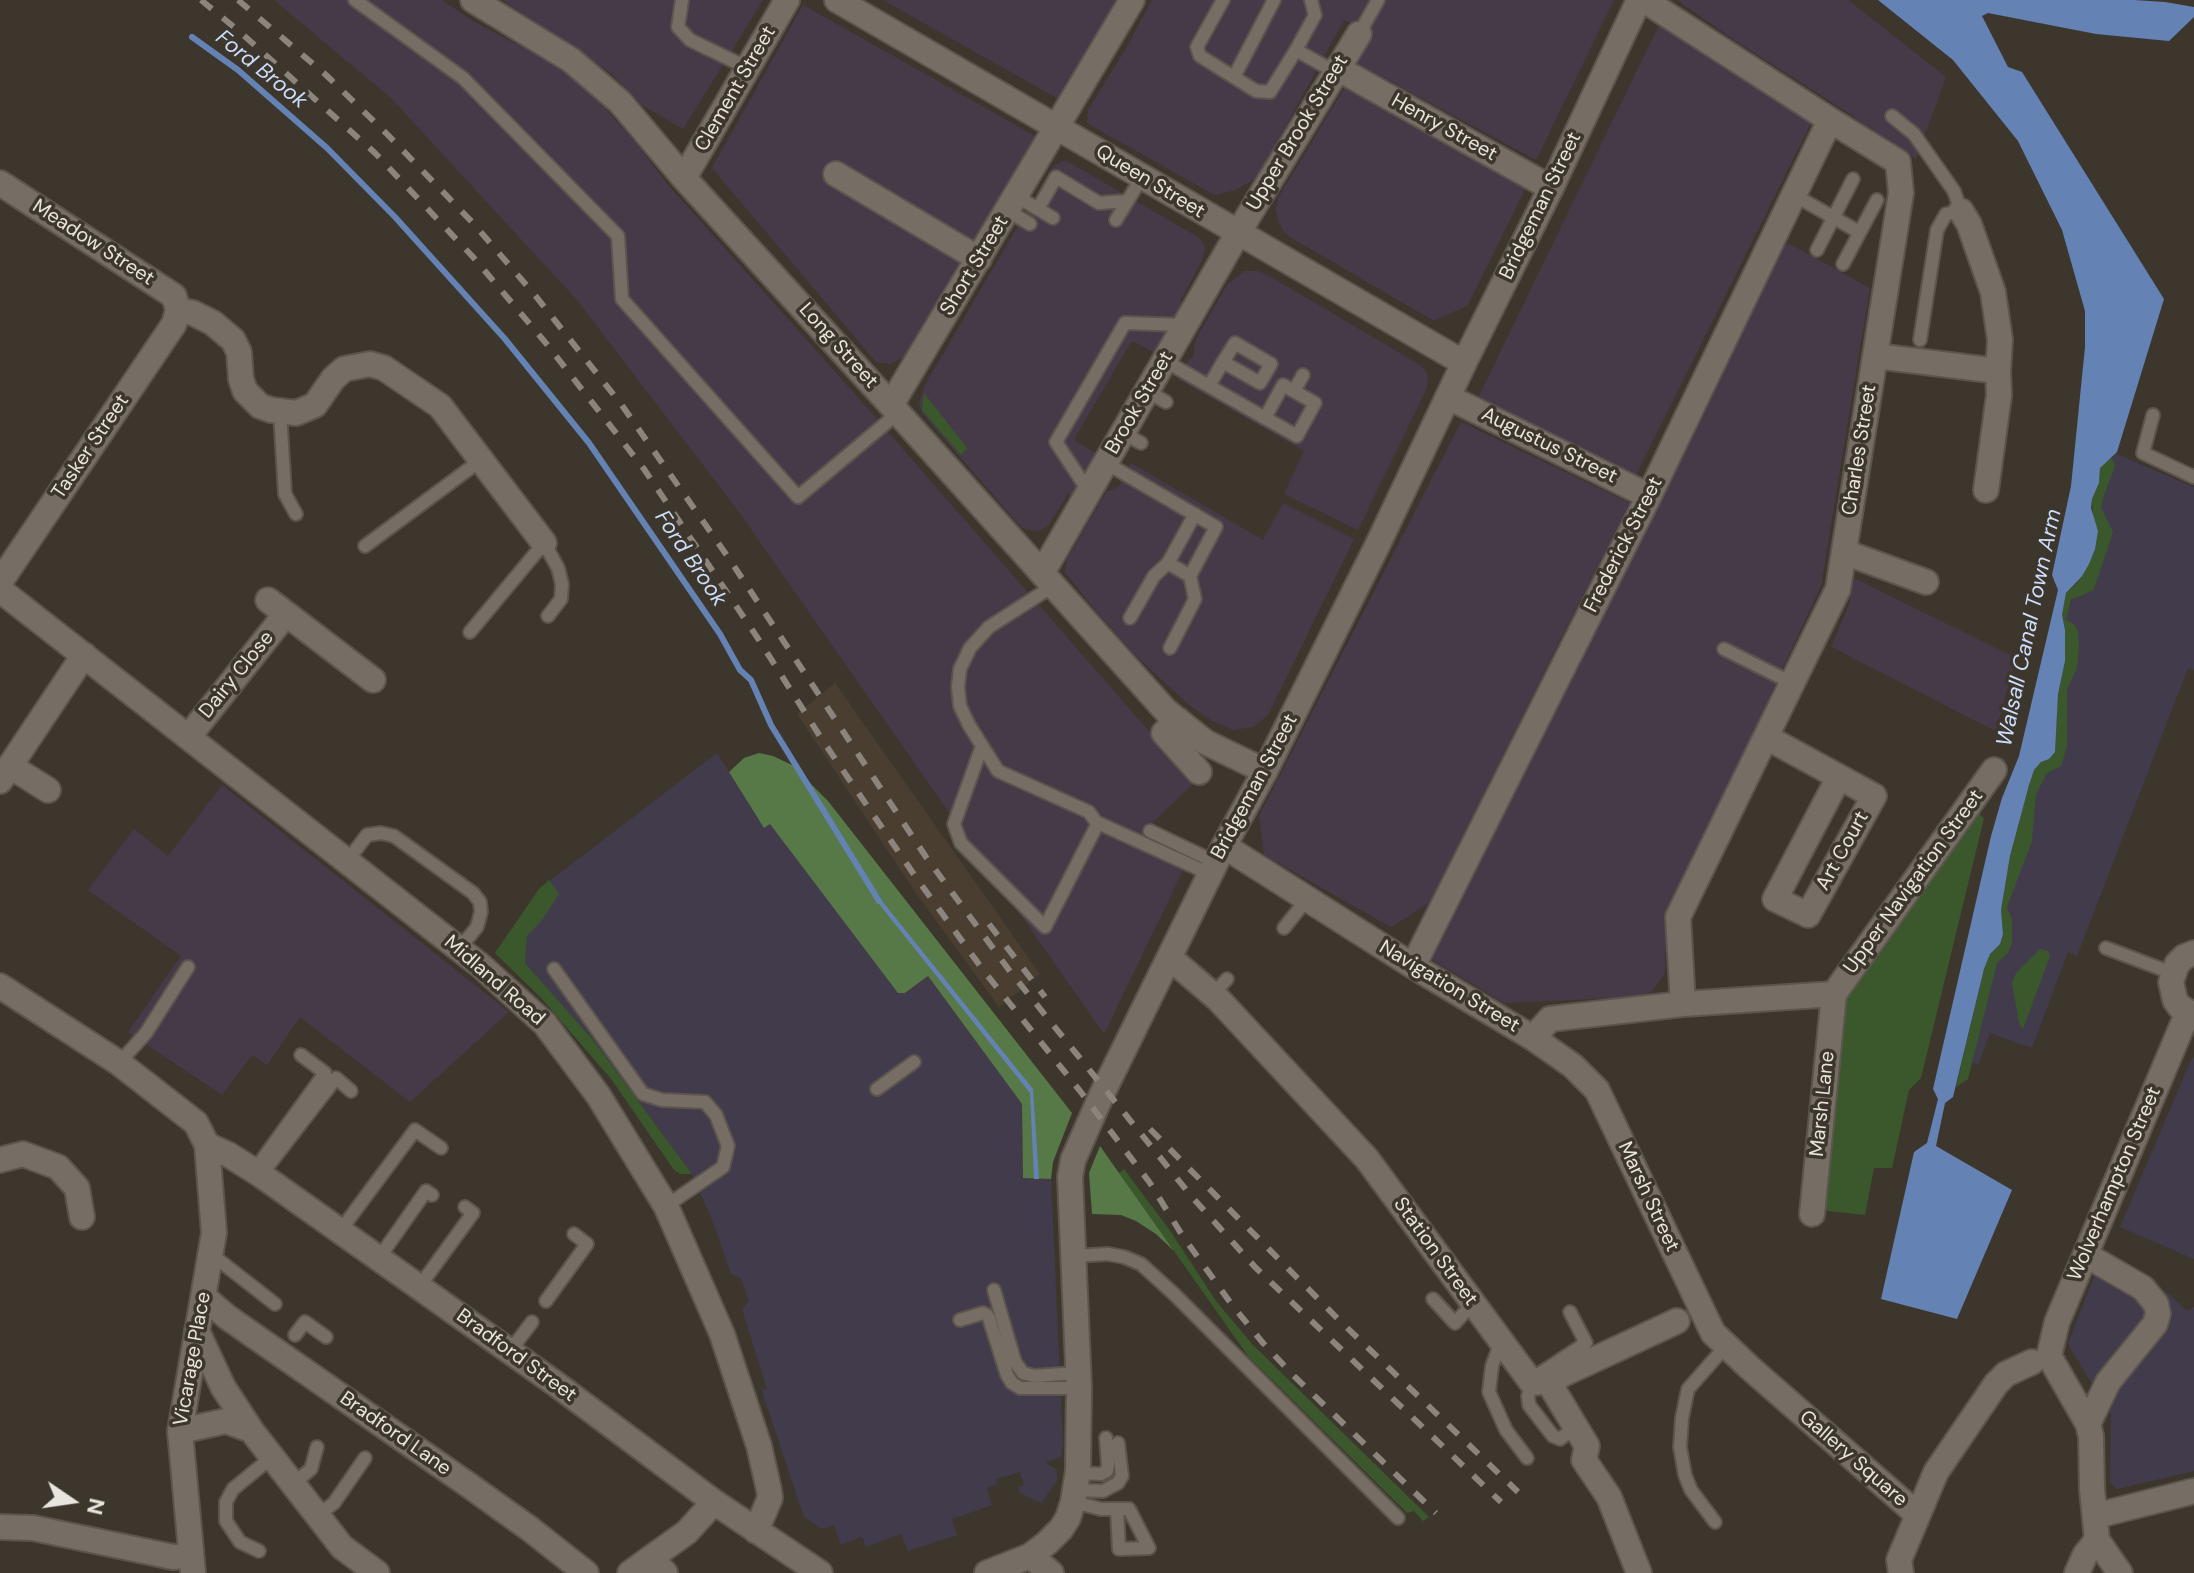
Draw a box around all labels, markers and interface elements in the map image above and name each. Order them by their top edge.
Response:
street label: Clement Street [690,22,782,156]
water label: Ford Brook [210,25,312,115]
street label: Upper Brook Street [1242,51,1354,215]
street label: Henry Street [1387,89,1501,167]
street label: Bridgeman Street [1495,128,1587,284]
street label: Queen Street [1091,140,1209,224]
street label: Meadow Street [28,195,158,291]
street label: Short Street [936,212,1014,320]
street label: Long Street [793,298,883,394]
street label: Brook Street [1101,347,1179,459]
street label: Charles Street [1838,383,1882,517]
street label: Tasker Street [47,390,135,504]
street label: Augustus Street [1477,403,1621,489]
street label: Frederick Street [1580,473,1668,617]
water label: Ford Brook [648,506,732,612]
water label: Walsall Canal Town Arm [1992,507,2068,749]
street label: Dairy Close [195,627,279,723]
street label: Bridgeman Street [1207,710,1303,864]
street label: Upper Navigation Street [1839,785,1989,979]
street label: Art Court [1811,807,1875,895]
street label: Midland Road [439,931,549,1031]
street label: Navigation Street [1375,936,1523,1038]
street label: Marsh Lane [1806,1050,1840,1158]
street label: Wolverhampton Street [2063,1083,2167,1285]
street label: Marsh Street [1612,1138,1684,1256]
street label: Station Street [1388,1193,1482,1311]
street label: Vicarage Place [169,1290,217,1428]
street label: Bradford Street [451,1304,581,1408]
street label: Bradford Lane [335,1387,455,1481]
street label: Gallery Square [1794,1406,1912,1512]
north arrow [32,1461,112,1541]
text: N [80,1495,112,1518]

